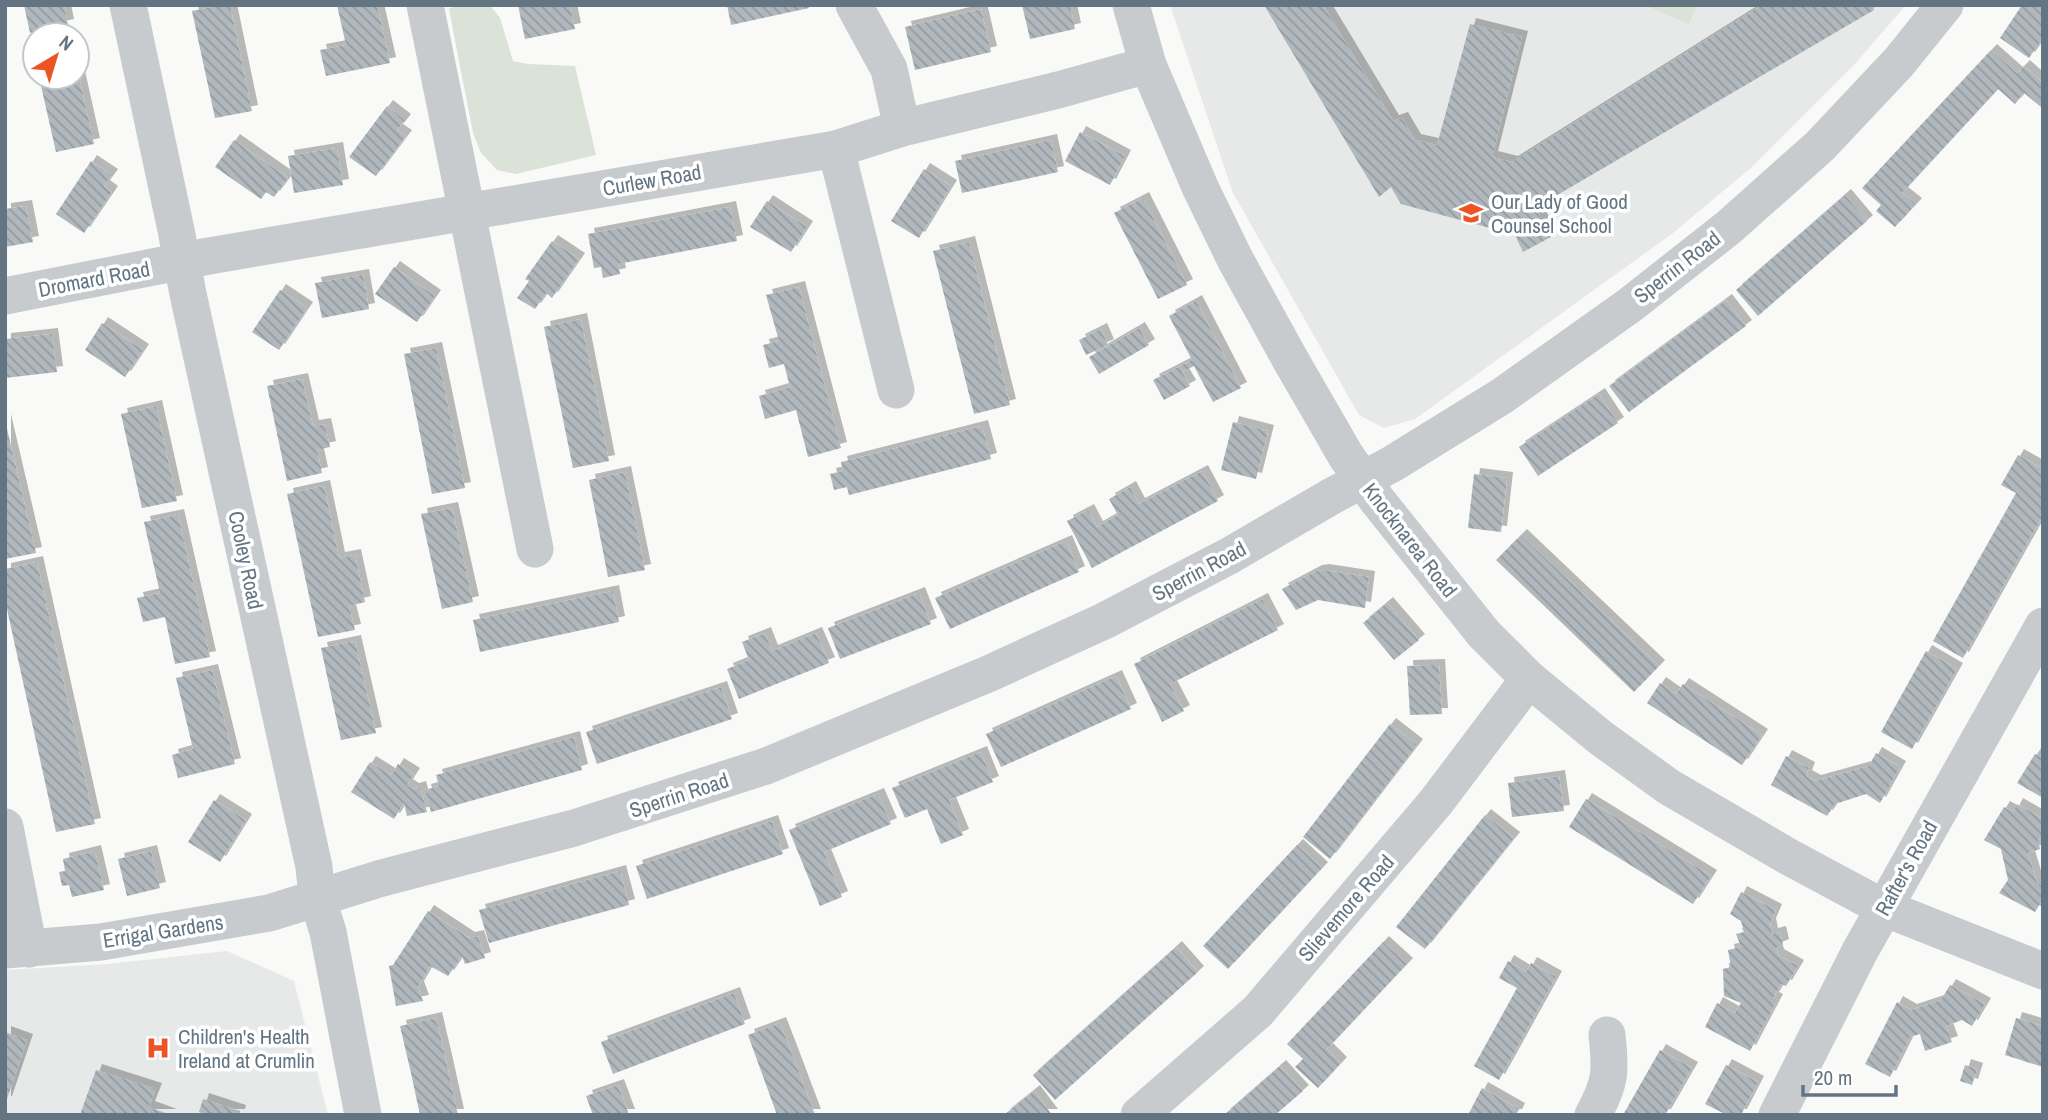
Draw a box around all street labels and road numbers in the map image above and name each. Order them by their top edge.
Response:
street label: Curlew Road [600,157,704,203]
street label: Sperrin Road [1628,224,1726,310]
street label: Dromard Road [36,254,152,304]
street label: Knocknarea Road [1356,477,1464,603]
street label: Cooley Road [221,508,271,612]
street label: Sperrin Road [1147,534,1251,608]
street label: Sperrin Road [626,765,732,825]
street label: Rafter's Road [1868,815,1944,921]
street label: Slievemore Road [1291,848,1401,968]
street label: Errigal Gardens [101,907,225,955]

